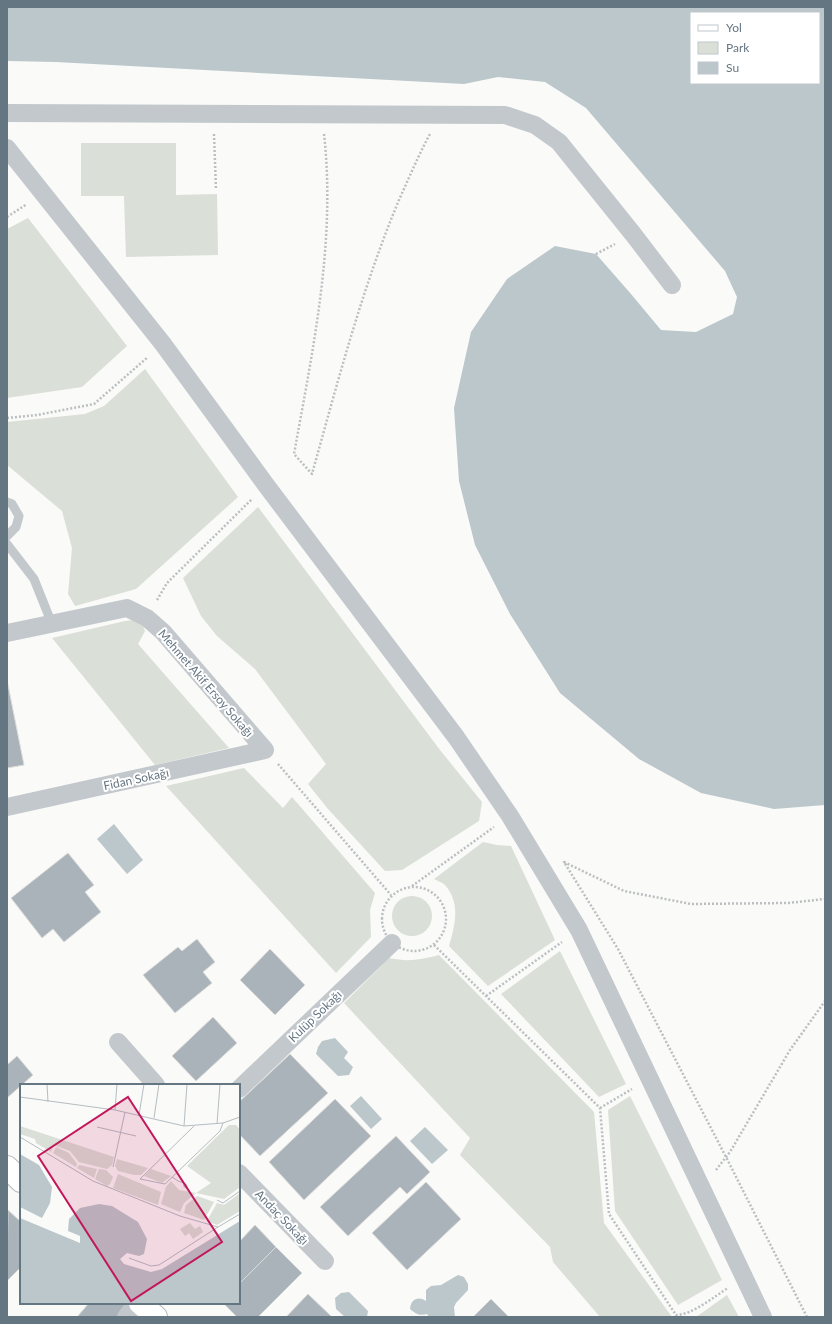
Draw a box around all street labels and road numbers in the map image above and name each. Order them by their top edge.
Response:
street label: Mehmet Akif Ersoy Sokağı [155,626,257,740]
street label: Fidan Sokağı [102,765,170,793]
street label: Kulüp Sokağı [285,987,345,1045]
street label: Andaç Sokağı [252,1186,312,1248]

